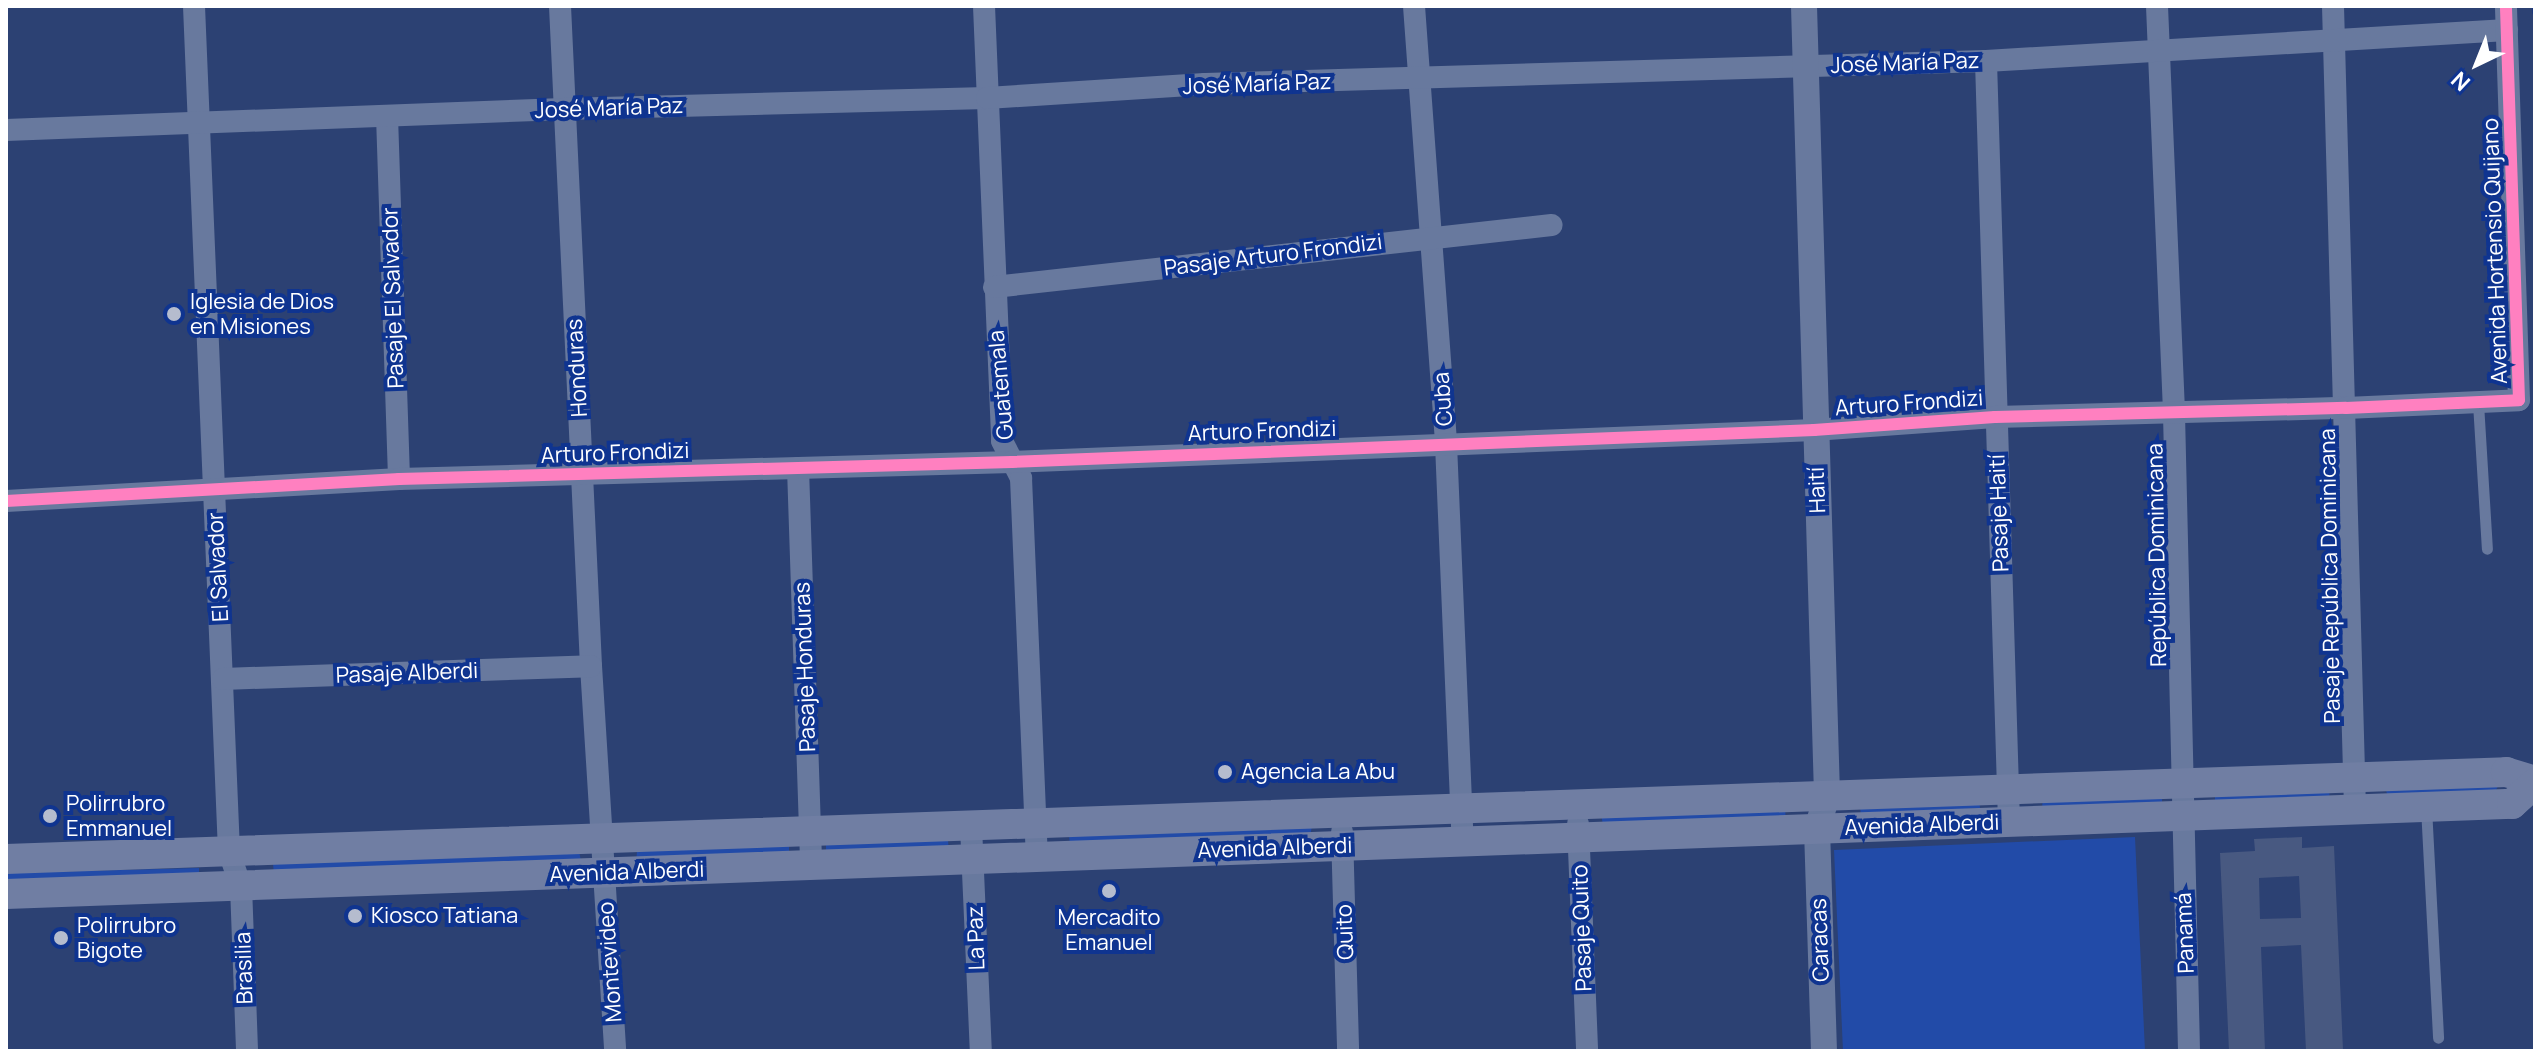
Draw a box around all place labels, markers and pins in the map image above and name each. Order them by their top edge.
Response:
place label: Iglesia de Dios en Misiones [190,288,334,340]
marker: Iglesia de Dios en Misiones [165,305,183,323]
place label: Agencia La Abu [1241,759,1395,785]
marker: Agencia La Abu [1216,763,1234,781]
place label: Polirrubro Emmanuel [66,790,172,842]
marker: Polirrubro Emmanuel [41,807,59,825]
marker: Mercadito Emanuel [1100,882,1118,900]
place label: Kiosco Tatiana [371,903,518,929]
place label: Mercadito Emanuel [1058,904,1160,956]
marker: Kiosco Tatiana [346,907,364,925]
place label: Polirrubro Bigote [77,912,176,964]
marker: Polirrubro Bigote [52,929,70,947]

